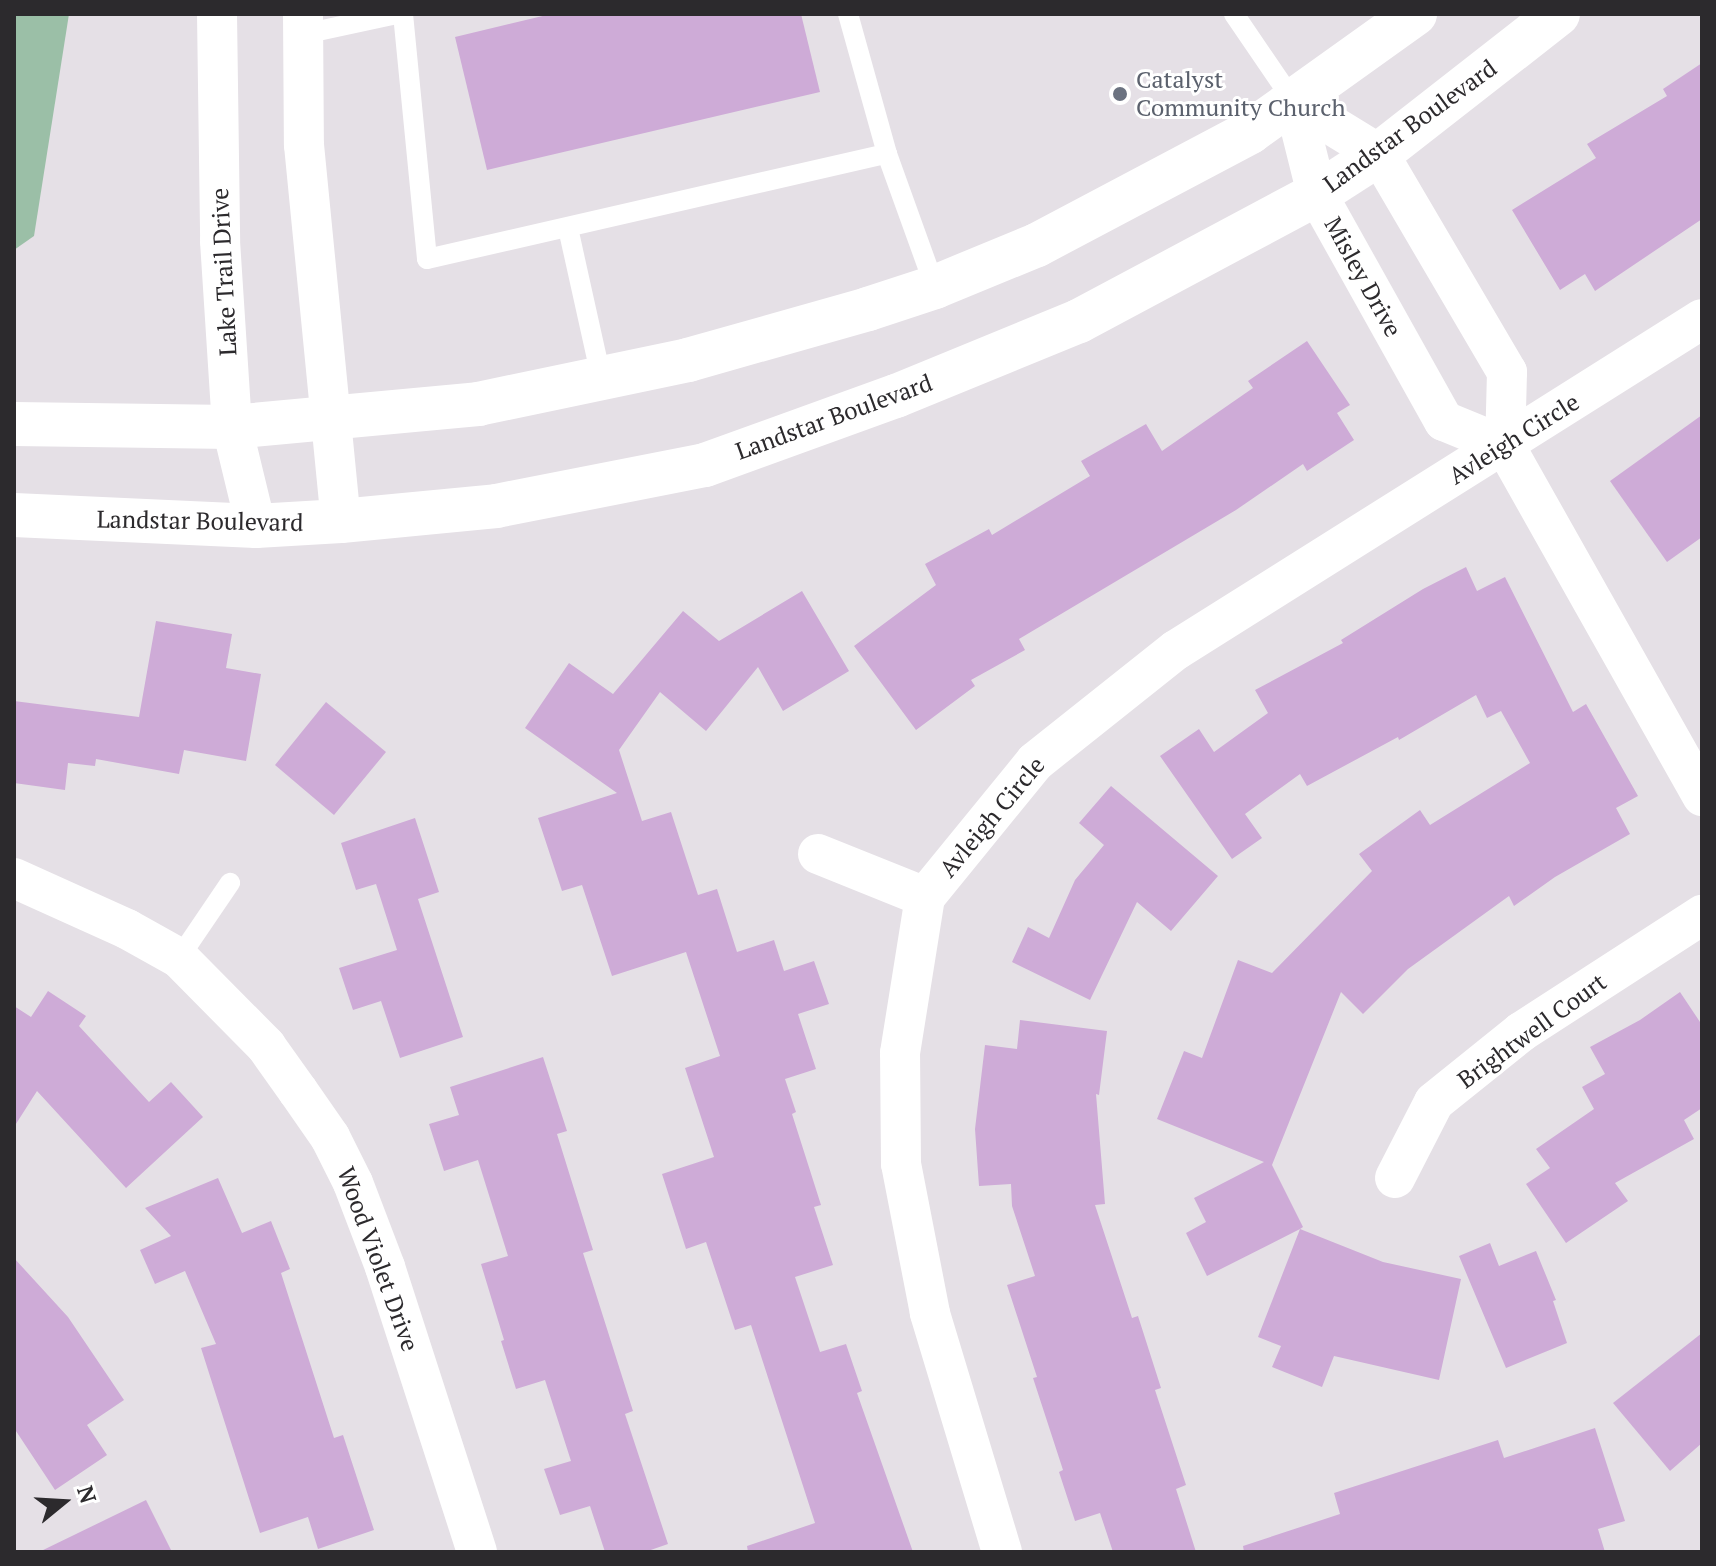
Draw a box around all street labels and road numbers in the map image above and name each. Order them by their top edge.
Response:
street label: Landstar Boulevard [1318,54,1502,198]
street label: Lake Trail Drive [205,187,243,357]
street label: Misley Drive [1318,212,1408,342]
street label: Landstar Boulevard [732,368,936,466]
street label: Avleigh Circle [1443,388,1585,490]
street label: Landstar Boulevard [96,505,304,537]
street label: Avleigh Circle [933,751,1051,883]
street label: Brightwell Court [1452,968,1612,1094]
street label: Wood Violet Drive [331,1163,425,1355]

